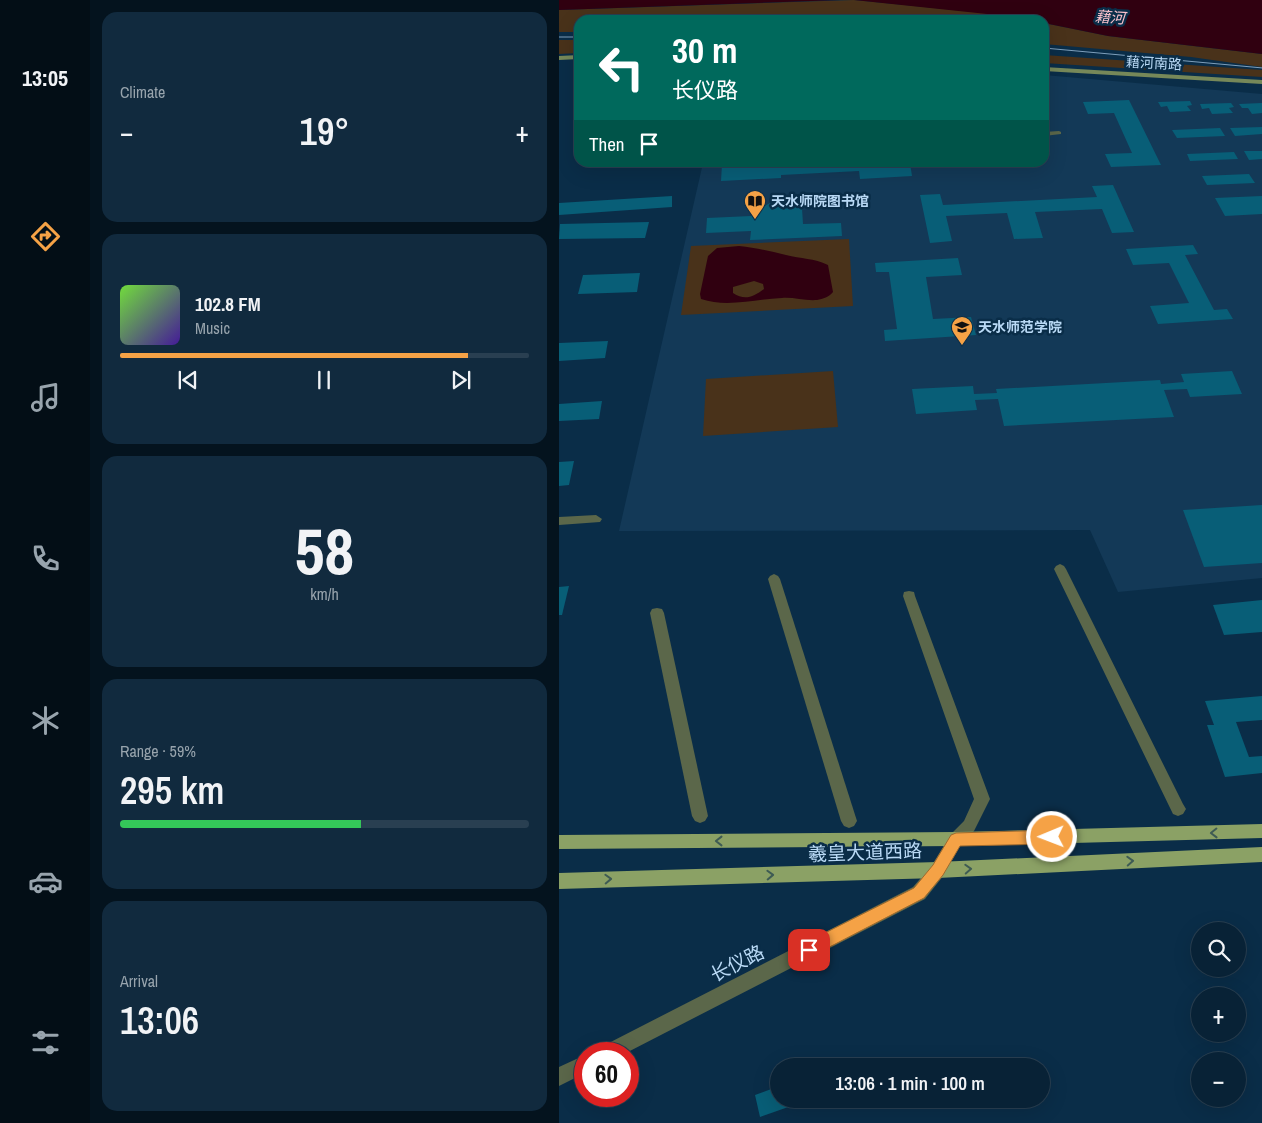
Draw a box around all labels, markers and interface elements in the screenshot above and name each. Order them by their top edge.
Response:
water label: 藉河 [1094,5,1129,29]
text: 30 m [672,27,737,74]
icon: left [589,35,654,100]
street label: 藉河南路 [1126,53,1182,73]
text: 13:05 [22,63,68,93]
text: 长仪路 [672,75,738,105]
text: Climate [120,81,165,103]
text: 19° [300,106,349,157]
text: − [120,113,133,151]
text: + [516,113,529,151]
icon: arrive [635,130,663,158]
text: Then [589,131,625,157]
library icon: 天水师院图书馆 [743,189,767,220]
place label: 天水师院图书馆 [771,192,869,210]
icon: directions [28,219,63,254]
text: 102.8 FM [195,291,261,317]
school or university icon: 天水师范学院 [950,315,974,346]
text: Music [195,317,230,339]
place label: 天水师范学院 [978,318,1062,336]
icon: previous [174,366,202,394]
icon: pause [310,366,338,394]
icon: next [447,366,475,394]
icon: music [28,380,63,415]
text: 58 [295,507,354,594]
icon: phone [28,541,63,576]
text: km/h [310,583,339,605]
icon: climate [28,703,63,738]
text: Range · 59% [120,740,196,762]
text: 295 km [120,765,224,816]
position arrow [1025,810,1077,862]
one-way arrow [1209,827,1217,838]
one-way arrow [714,836,722,846]
street label: 羲皇大道西路 [808,837,922,867]
one-way arrow [1126,855,1134,866]
one-way arrow [964,863,972,874]
icon: car [28,864,63,899]
one-way arrow [766,870,774,880]
one-way arrow [604,874,612,885]
map controls [1191,922,1246,1107]
button: search [1191,922,1246,977]
pin [788,929,830,971]
icon: arrive [795,936,823,964]
street label: 长仪路 [706,938,768,988]
text: Arrival [120,970,158,992]
button: + [1191,987,1246,1042]
text: 13:06 [120,995,199,1046]
icon: filters [28,1025,63,1060]
speed limit sign: 60 [574,1042,639,1107]
button: − [1191,1052,1246,1107]
text: 13:06 · 1 min · 100 m [835,1070,985,1096]

